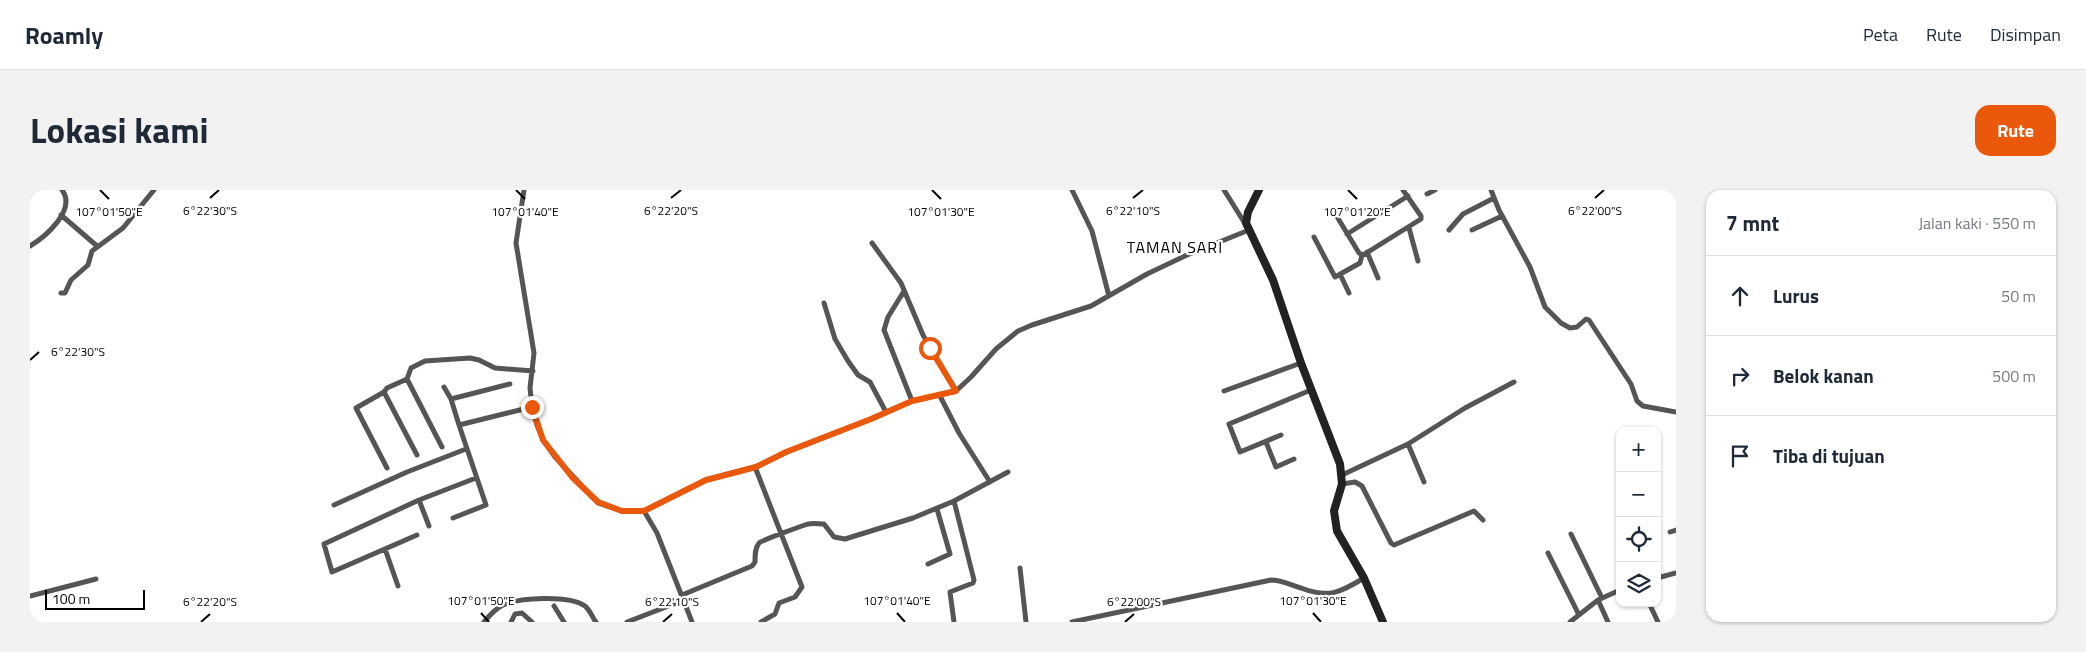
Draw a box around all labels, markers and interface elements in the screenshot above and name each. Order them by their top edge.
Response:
text: Roamly [25,17,103,53]
text: Peta [1863,21,1898,48]
text: Rute [1926,21,1962,48]
text: Disimpan [1990,21,2061,48]
text: Lokasi kami [30,103,209,157]
button: Rute [1975,105,2056,156]
text: 6°22'30"S [183,201,237,220]
text: 6°22'20"S [644,201,698,220]
text: 6°22'10"S [1106,201,1160,220]
text: 6°22'00"S [1568,201,1622,220]
text: 107°01'50"E [75,202,143,221]
text: 107°01'40"E [491,202,559,221]
text: 107°01'30"E [907,202,975,221]
text: 107°01'20"E [1323,202,1391,221]
text: 7 mnt [1726,207,1779,239]
text: Jalan kaki · 550 m [1918,211,2036,235]
district label: TAMAN SARI [1127,235,1223,259]
text: Lurus [1773,281,1819,310]
icon: ahead [1726,282,1754,310]
text: 50 m [2001,284,2036,308]
route start [919,337,942,360]
text: 6°22'30"S [51,342,105,361]
text: Belok kanan [1773,361,1874,390]
icon: right [1726,362,1754,390]
text: 500 m [1992,364,2036,388]
route end [521,396,544,419]
map controls [1616,427,1661,607]
button: + [1616,427,1661,472]
text: Tiba di tujuan [1773,441,1885,470]
icon: arrive [1726,442,1754,470]
button: − [1616,472,1661,517]
button: locate [1616,517,1661,562]
button: layers [1616,562,1661,607]
scale bar [45,587,145,610]
text: 100 m [52,588,90,609]
text: 107°01'50"E [447,591,515,610]
text: 107°01'40"E [863,591,931,610]
text: 107°01'30"E [1279,591,1347,610]
text: 6°22'20"S [183,592,237,611]
text: 6°22'10"S [645,592,699,611]
text: 6°22'00"S [1107,592,1161,611]

